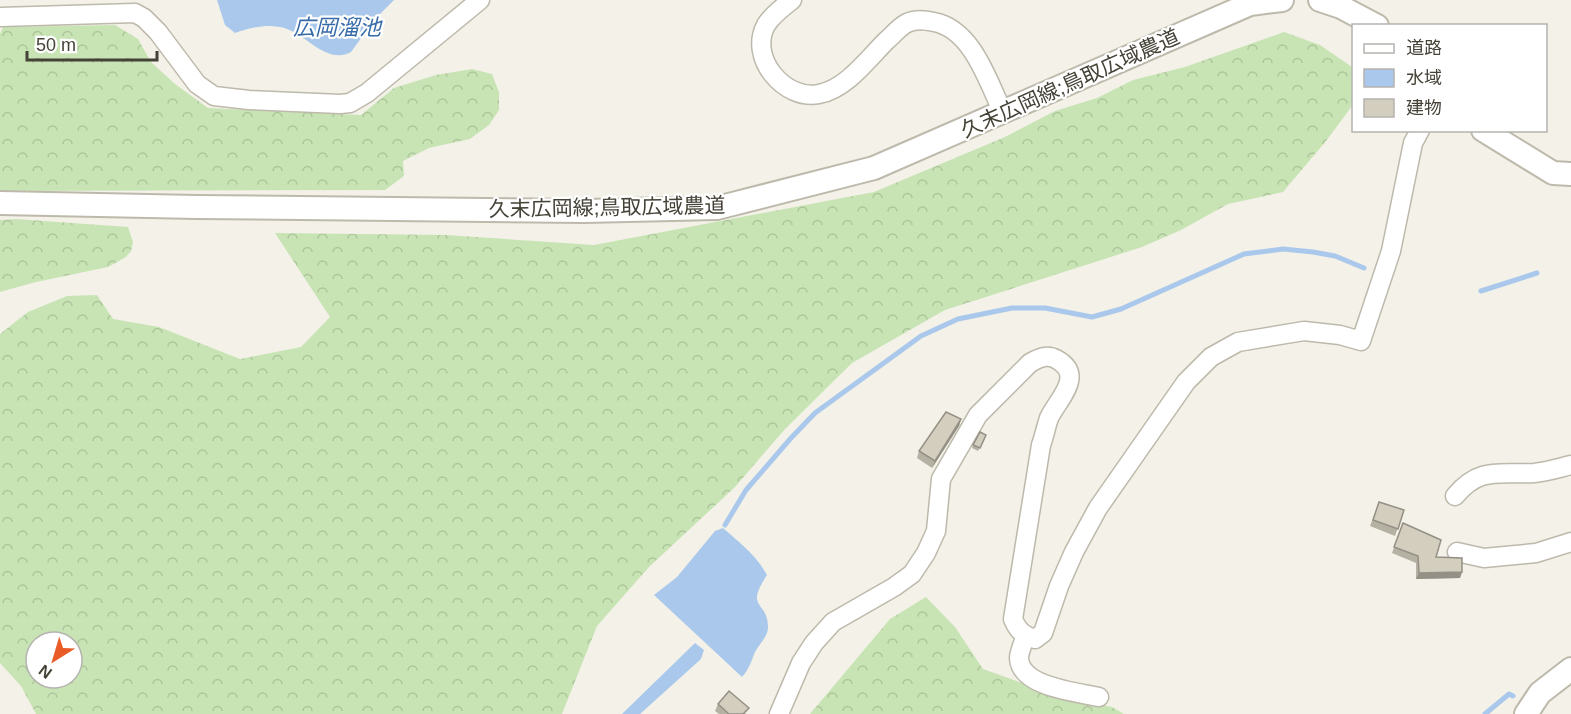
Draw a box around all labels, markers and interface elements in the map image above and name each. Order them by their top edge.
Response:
water label: 広岡溜池 [293,15,383,40]
scale bar [27,24,158,62]
street label: 久末広岡線;鳥取広域農道 [957,24,1183,142]
legend [1352,24,1547,132]
text: 50 m [36,35,76,55]
text: 道路 [1406,38,1442,58]
text: 水域 [1406,68,1442,88]
text: 建物 [1406,98,1442,118]
street label: 久末広岡線;鳥取広域農道 [488,193,726,221]
north arrow [24,630,84,690]
text: N [36,661,55,682]

